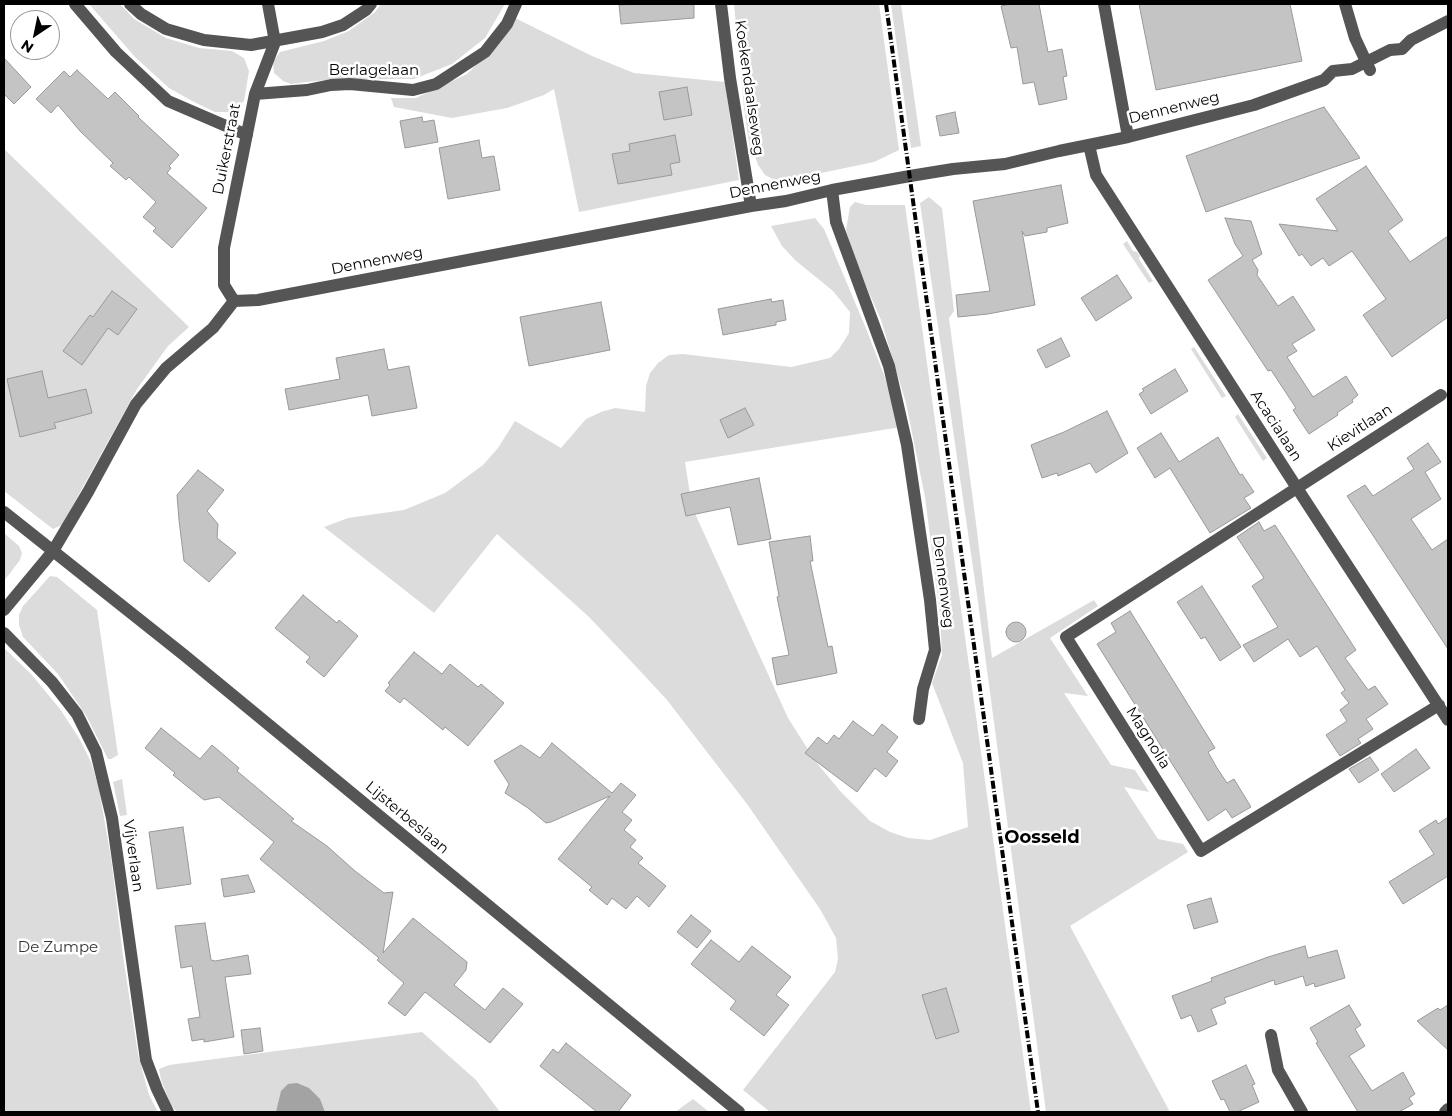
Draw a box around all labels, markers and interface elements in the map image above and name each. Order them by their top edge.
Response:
north arrow [10,10,60,60]
street label: Koekendaalseweg [731,19,767,157]
text: N [17,36,37,57]
street label: Berlagelaan [329,62,419,80]
street label: Dennenweg [1127,88,1221,128]
street label: Duikerstraat [209,102,245,196]
street label: Dennenweg [728,167,822,203]
street label: Dennenweg [330,243,424,279]
street label: Acacialaan [1246,387,1306,465]
street label: Kievitlaan [1324,400,1396,456]
street label: Dennenweg [928,535,958,629]
street label: Magnolia [1122,704,1174,772]
street label: Lijsterbeslaan [362,778,452,858]
street label: Vijverlaan [119,819,147,893]
district label: Oosseld [1004,827,1080,849]
park label: De Zumpe [18,939,98,957]

